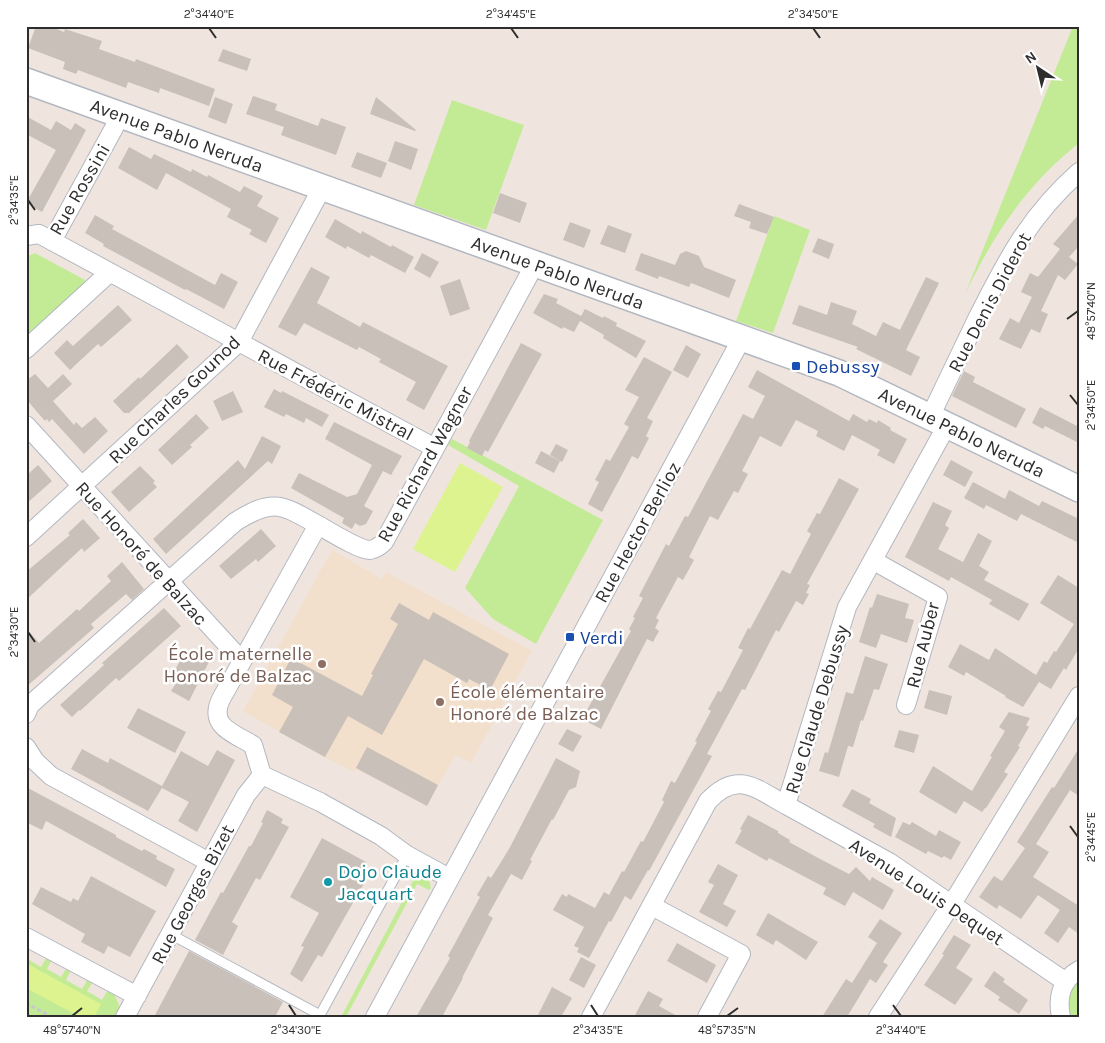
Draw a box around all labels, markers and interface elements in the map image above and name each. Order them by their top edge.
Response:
text: 2°34'40"E [184,7,234,21]
text: 2°34'45"E [486,7,536,21]
text: 2°34'50"E [788,7,838,21]
north arrow [1012,42,1062,92]
text: N [1022,48,1040,68]
street label: Avenue Pablo Neruda [87,94,266,177]
street label: Rue Rossini [45,140,115,239]
text: 2°34'35"E [7,175,21,225]
street label: Rue Denis Diderot [944,229,1036,376]
street label: Avenue Pablo Neruda [468,231,647,314]
text: 48°57'40"N [1084,282,1098,340]
street label: Rue Charles Gounod [104,331,245,468]
street label: Rue Frédéric Mistral [254,344,417,445]
place label: Debussy [806,356,880,378]
marker: Debussy [790,360,802,372]
text: 2°34'50"E [1084,380,1098,430]
street label: Rue Richard Wagner [373,383,477,546]
street label: Avenue Pablo Neruda [875,383,1048,483]
street label: Rue Hector Berlioz [590,458,686,607]
street label: Rue Honoré de Balzac [71,477,212,630]
street label: Rue Auber [902,600,944,690]
text: 2°34'30"E [7,606,21,658]
street label: Rue Claude Debussy [781,622,853,796]
place label: Verdi [580,627,624,649]
marker: Verdi [564,631,576,643]
place label: École maternelle Honoré de Balzac [164,642,312,687]
marker: École maternelle Honoré de Balzac [316,658,328,670]
place label: École élémentaire Honoré de Balzac [450,680,604,725]
marker: École élémentaire Honoré de Balzac [434,696,446,708]
text: 2°34'45"E [1084,812,1098,862]
street label: Rue Georges Bizet [147,821,239,968]
street label: Avenue Louis Dequet [845,834,1008,950]
place label: Dojo Claude Jacquart [338,861,442,905]
marker: Dojo Claude Jacquart [322,876,334,888]
text: 48°57'40"N [43,1023,101,1037]
text: 2°34'30"E [270,1023,322,1037]
text: 2°34'35"E [573,1023,623,1037]
text: 48°57'35"N [698,1023,756,1037]
text: 2°34'40"E [876,1023,926,1037]

